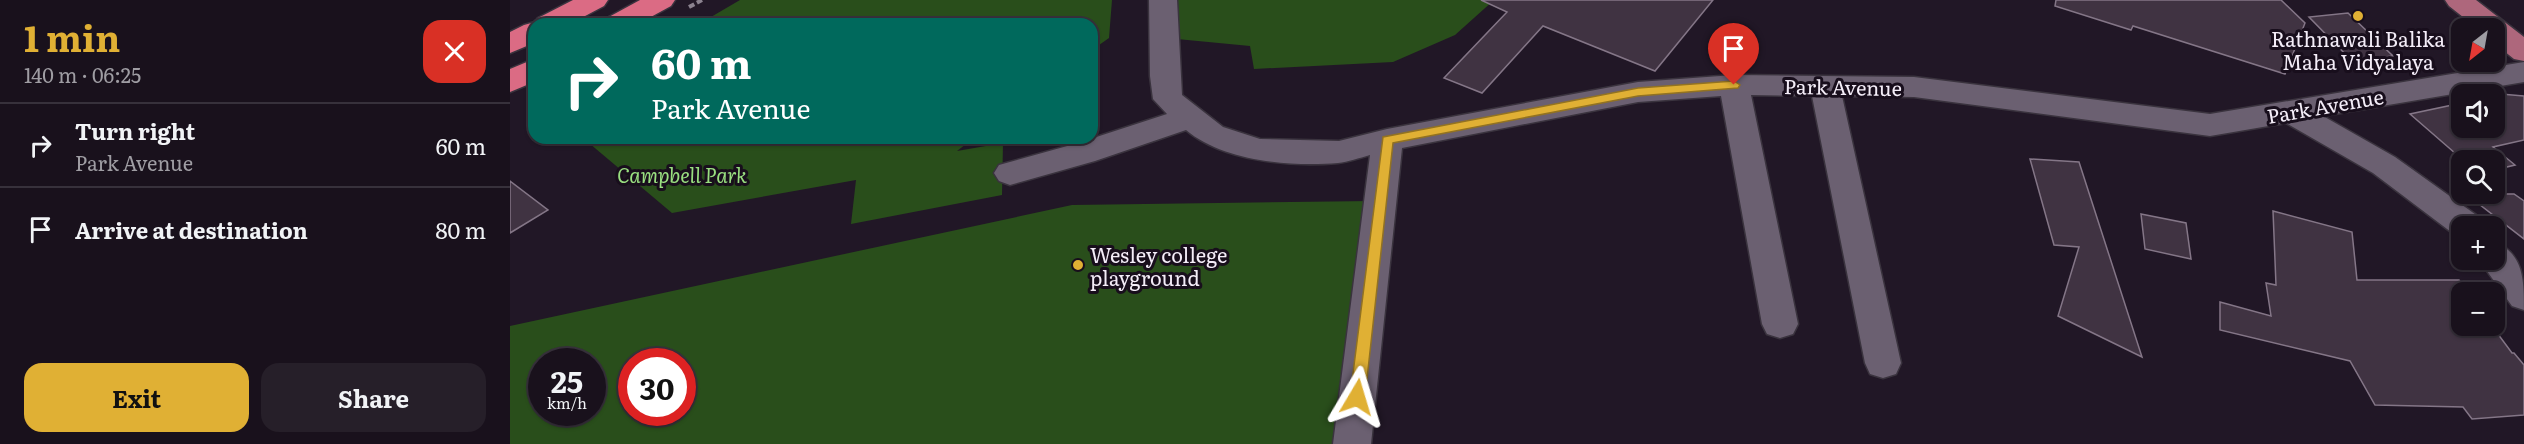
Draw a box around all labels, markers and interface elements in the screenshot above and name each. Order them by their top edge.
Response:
marker: Rathnawali Balika Maha Vidyalaya [2351,9,2365,23]
text: 1 min [24,10,120,63]
north arrow [2451,18,2505,72]
map controls [2451,18,2505,336]
button: close [423,20,486,83]
pin [1708,23,1759,85]
place label: Rathnawali Balika Maha Vidyalaya [2271,23,2445,76]
text: 60 m [651,30,752,92]
icon: arrive [1717,32,1750,65]
icon: right [552,42,630,120]
text: 140 m · 06:25 [24,59,141,89]
street label: Park Avenue [1784,70,1902,102]
street label: Park Avenue [2264,80,2386,130]
button: sound [2451,84,2505,138]
text: Park Avenue [651,87,810,127]
text: Turn right [75,114,195,147]
icon: right [24,129,57,162]
text: 60 m [436,129,486,162]
text: Park Avenue [75,147,193,177]
button: search [2451,150,2505,204]
park label: Campbell Park [617,159,747,189]
icon: arrive [24,213,57,246]
text: Arrive at destination [75,213,308,246]
text: 80 m [435,213,486,246]
button: + [2451,216,2505,270]
place label: Wesley college playground [1090,239,1227,292]
marker: Wesley college playground [1071,258,1085,272]
button: − [2451,282,2505,336]
speed limit sign: 30 [618,348,696,426]
text: 25 [551,358,583,402]
button: Exit [24,363,249,432]
button: Share [261,363,486,432]
position arrow [1325,365,1389,429]
text: km/h [547,391,587,414]

